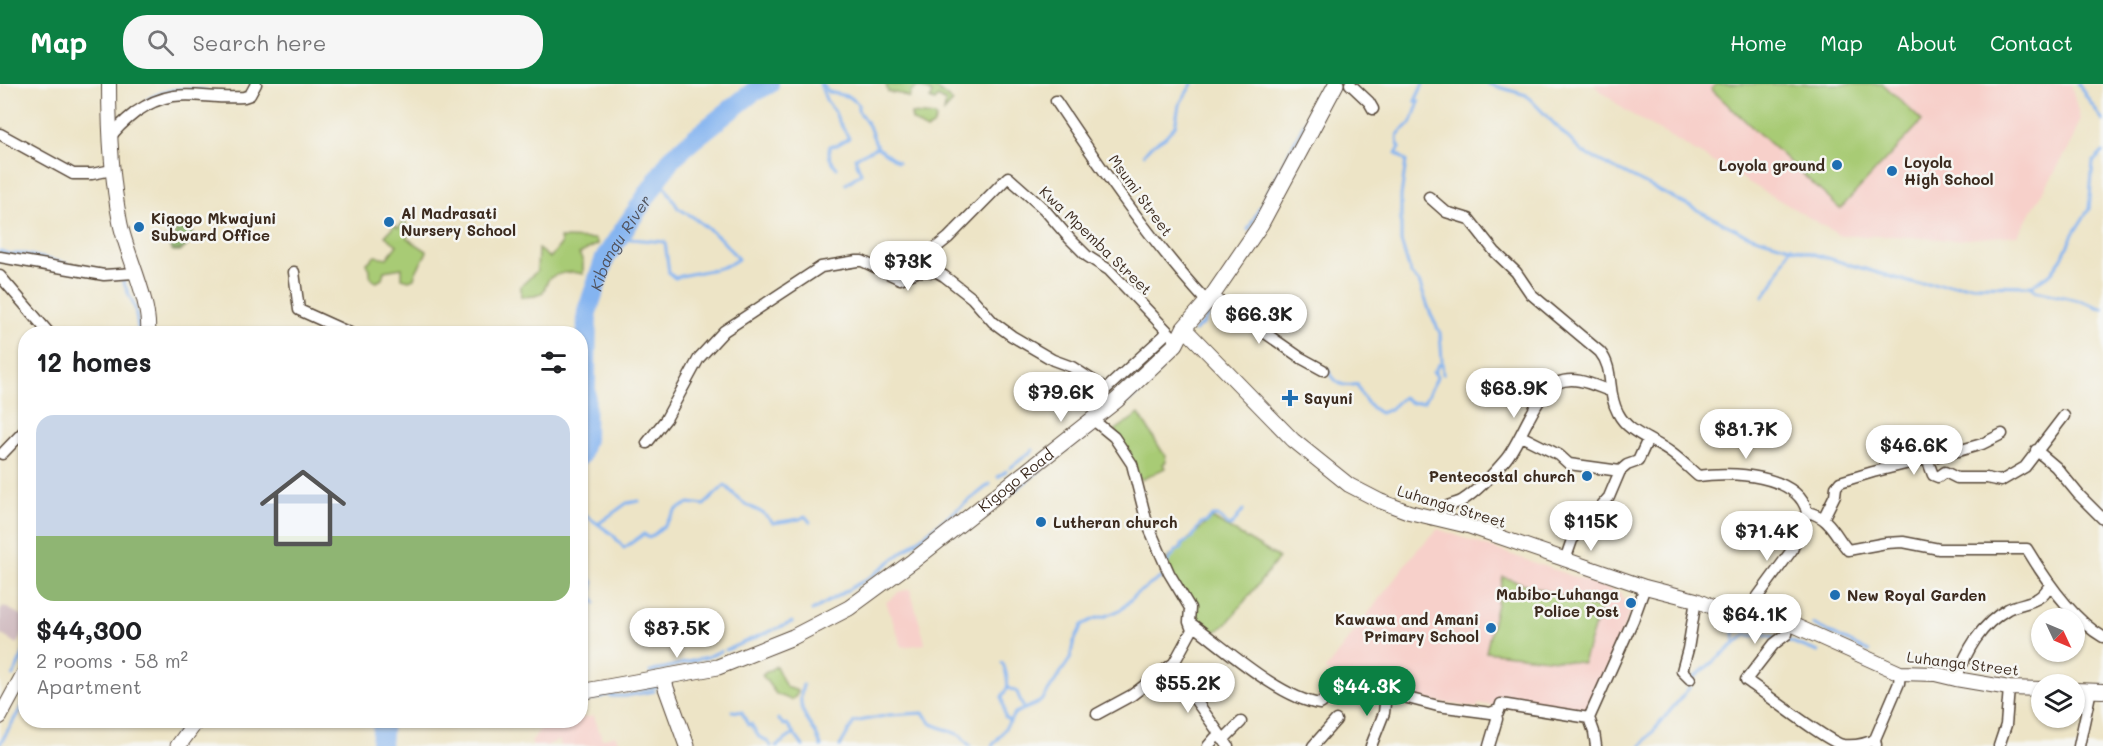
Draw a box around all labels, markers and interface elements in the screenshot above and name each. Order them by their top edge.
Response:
search box [123,15,543,69]
text: Map [30,24,87,60]
icon: search [144,26,177,59]
text: Search here [192,28,326,57]
text: Home [1730,29,1787,56]
text: Map [1820,29,1863,56]
text: About [1896,29,1957,56]
text: Contact [1990,29,2073,56]
street label: Msumi Street [1105,150,1177,240]
place label: Loyola High School [1904,152,1994,189]
place label: Loyola ground [1719,155,1826,175]
marker: Loyola ground [1830,158,1844,172]
marker: Loyola High School [1885,164,1899,178]
street label: Kwa Mpemba Street [1036,181,1156,299]
water label: Kibangu River [584,190,655,293]
place label: Al Madrasati Nursery School [401,203,516,240]
place label: Kigogo Mkwajuni Subward Office [151,208,276,245]
marker: Al Madrasati Nursery School [382,215,396,229]
marker: Kigogo Mkwajuni Subward Office [132,220,146,234]
pin: $73K [872,241,944,292]
text: $73K [884,247,932,273]
pin: $66.3K [1210,294,1308,345]
text: $66.3K [1225,300,1293,326]
text: 12 homes [36,345,152,379]
icon: filters [537,346,570,379]
pin: $68.9K [1465,368,1563,419]
pin: $79.6K [1012,372,1110,423]
text: $68.9K [1480,374,1548,400]
text: $79.6K [1028,378,1094,404]
place label: Sayuni [1304,388,1353,408]
marker: Sayuni [1281,389,1299,407]
pin: $81.7K [1697,409,1795,460]
text: $81.7K [1714,415,1778,441]
pin: $46.6K [1865,425,1963,476]
text: $46.6K [1880,431,1948,457]
street label: Kigogo Road [973,444,1057,516]
icon: home [249,454,357,562]
place label: Pentecostal church [1429,466,1575,486]
marker: Pentecostal church [1580,469,1594,483]
street label: Luhanga Street [1395,480,1509,532]
pin: $115K [1549,501,1633,552]
text: $115K [1564,507,1618,533]
pin: $71.4K [1718,511,1816,562]
place label: Lutheran church [1053,512,1178,532]
marker: Lutheran church [1034,515,1048,529]
text: $71.4K [1735,517,1799,543]
place label: Mabibo-Luhanga Police Post [1496,584,1619,621]
place label: New Royal Garden [1847,585,1986,605]
marker: New Royal Garden [1828,588,1842,602]
pin: $64.1K [1706,594,1804,645]
marker: Mabibo-Luhanga Police Post [1624,596,1638,610]
text: $64.1K [1722,600,1788,626]
pin: $87.5K [628,608,726,659]
north arrow [2031,608,2085,662]
map controls [2031,608,2085,728]
place label: Kawawa and Amani Primary School [1335,609,1479,646]
text: $44,300 [36,613,142,647]
text: $87.5K [644,614,710,640]
marker: Kawawa and Amani Primary School [1484,621,1498,635]
street label: Luhanga Street [1906,646,2020,680]
text: 2 rooms · 58 m² [36,647,188,673]
pin: $55.2K [1139,663,1237,714]
pin: $44.3K [1318,666,1416,717]
text: $55.2K [1155,669,1221,695]
text: $44.3K [1332,672,1402,698]
text: Apartment [36,673,142,699]
button: layers [2031,674,2085,728]

